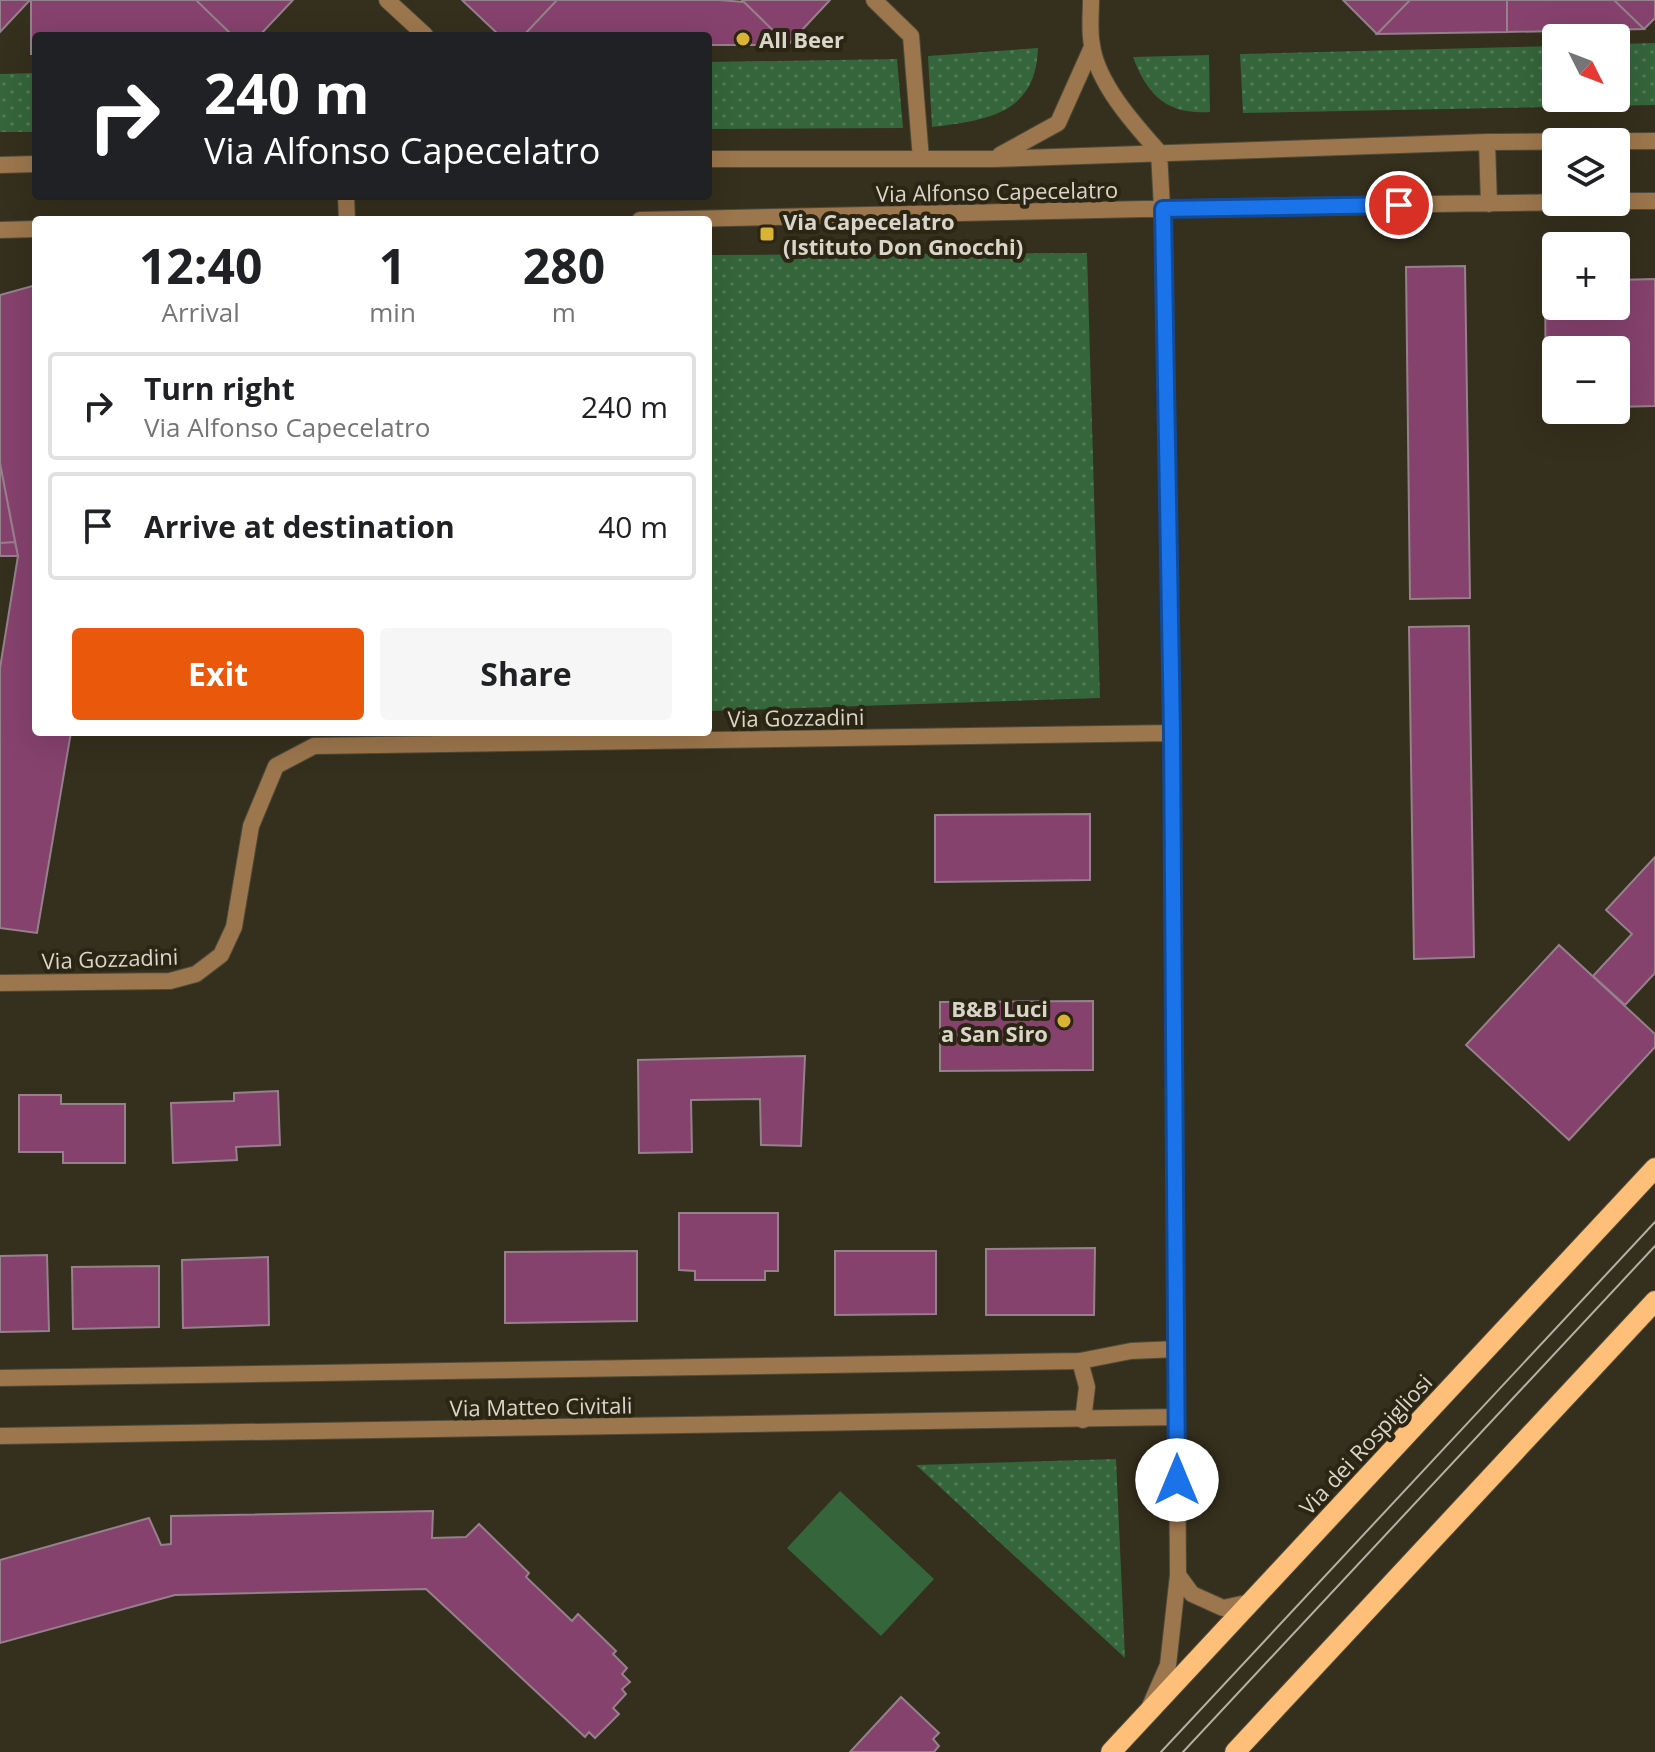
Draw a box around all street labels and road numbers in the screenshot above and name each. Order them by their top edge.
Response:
street label: Via Alfonso Capecelatro [876,174,1118,208]
street label: Via Gozzadini [727,701,865,733]
street label: Via Gozzadini [41,941,179,975]
street label: Via dei Rospigliosi [1292,1367,1438,1521]
street label: Via Matteo Civitali [449,1389,633,1423]

